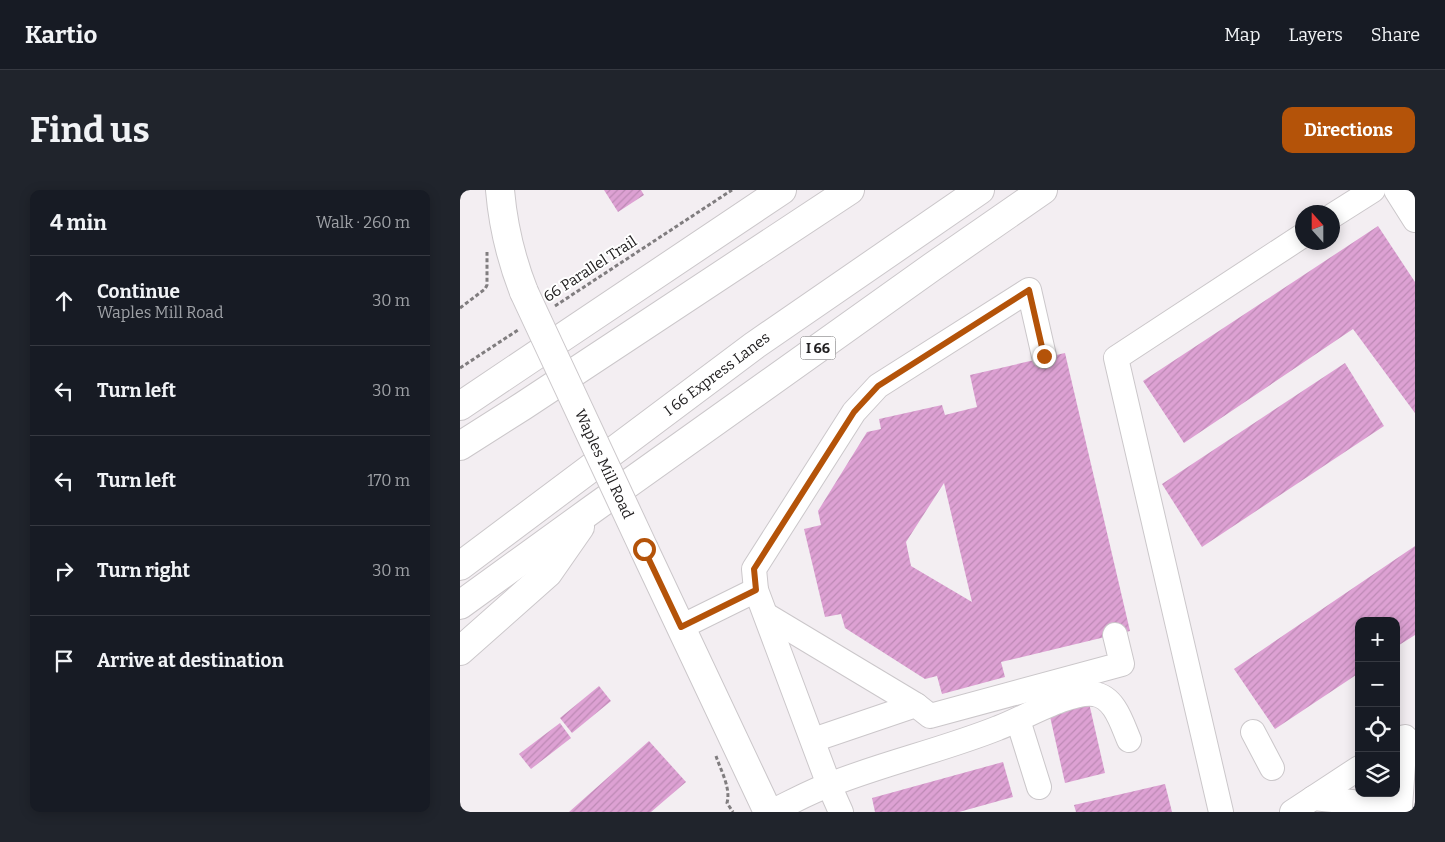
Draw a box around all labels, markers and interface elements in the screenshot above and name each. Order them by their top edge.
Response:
text: Kartio [25,21,97,49]
text: Map [1224,24,1260,46]
text: Layers [1288,24,1343,46]
text: Share [1371,24,1420,46]
button: Directions [1282,107,1415,153]
text: Find us [30,109,150,151]
north arrow [1295,205,1340,250]
text: 4 min [50,210,107,236]
text: Walk · 260 m [316,213,410,232]
street label: 66 Parallel Trail [540,232,640,306]
text: Continue [97,280,180,303]
icon: ahead [50,287,78,315]
text: 30 m [372,291,410,310]
text: Waples Mill Road [97,303,224,322]
street label: I 66 Express Lanes [661,328,773,420]
road number: I 66 [800,336,836,360]
route end [1033,345,1056,368]
icon: left [50,377,78,405]
text: Turn left [97,379,176,402]
text: 30 m [372,381,410,400]
street label: Waples Mill Road [571,406,637,522]
icon: left [50,467,78,495]
text: Turn left [97,469,176,492]
text: 170 m [367,471,410,490]
route start [633,538,656,561]
icon: right [50,557,78,585]
text: Turn right [97,559,190,582]
text: 30 m [372,561,410,580]
map controls [1355,617,1400,797]
button: + [1355,617,1400,662]
icon: arrive [50,647,78,675]
text: Arrive at destination [97,649,284,672]
button: − [1355,662,1400,707]
button: locate [1355,707,1400,752]
button: layers [1355,752,1400,797]

